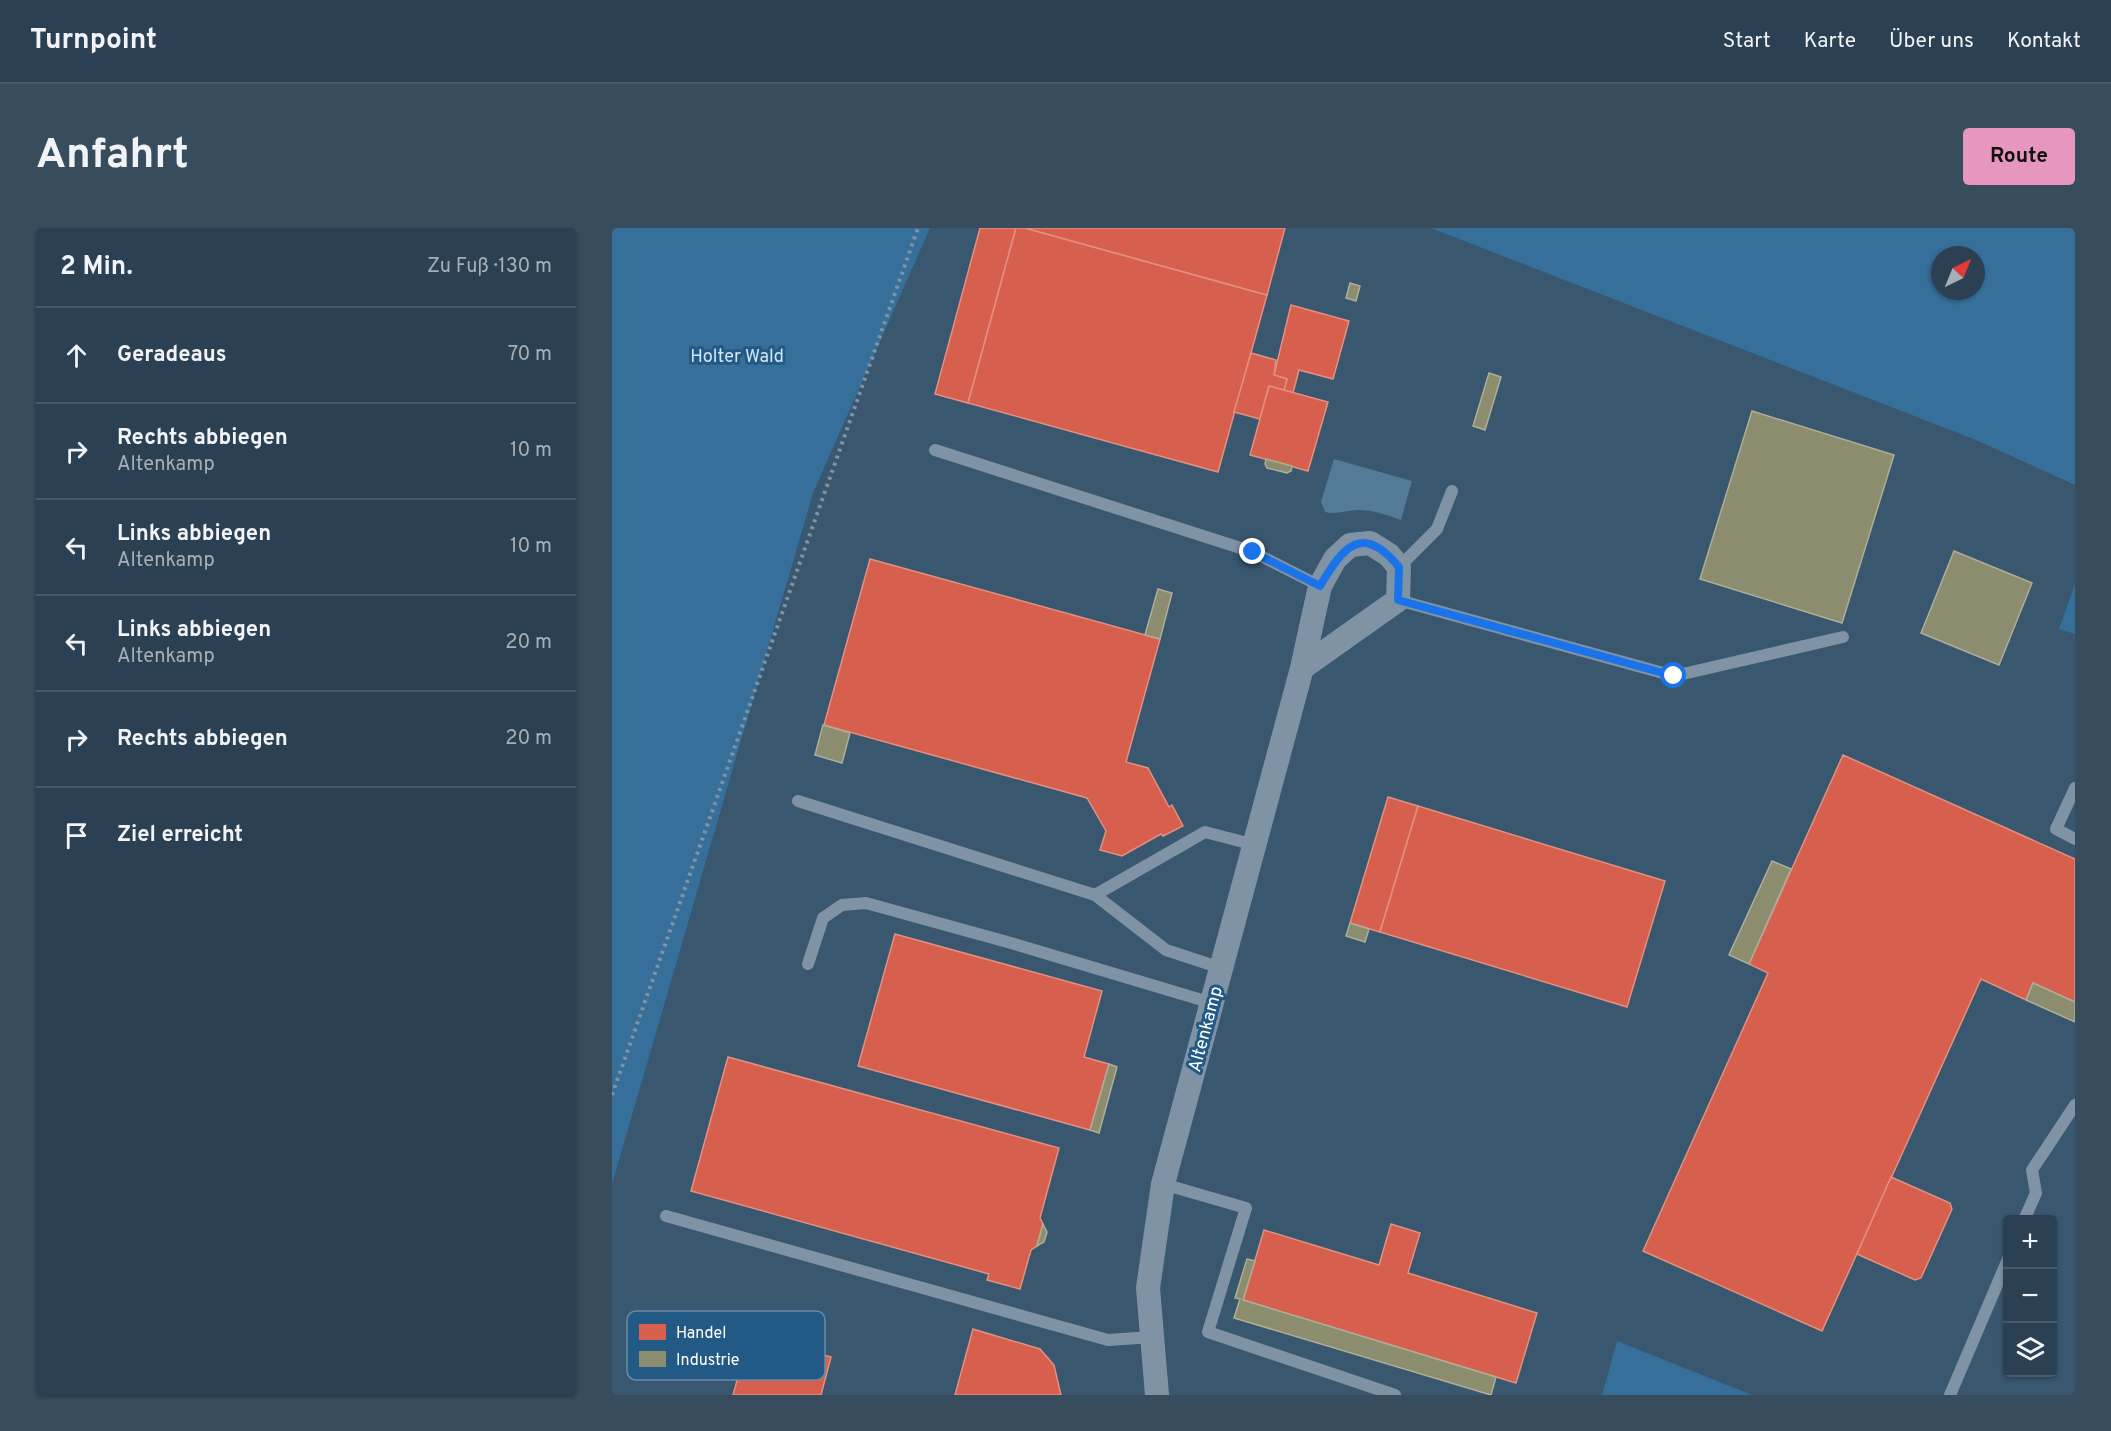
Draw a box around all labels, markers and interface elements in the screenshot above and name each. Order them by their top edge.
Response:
text: Turnpoint [30,23,157,59]
text: Start [1723,28,1771,55]
text: Karte [1804,28,1856,55]
text: Über uns [1889,28,1974,55]
text: Kontakt [2007,28,2081,55]
button: Route [1963,128,2075,185]
text: Anfahrt [36,130,189,183]
north arrow [1931,246,1985,300]
text: 2 Min. [60,251,133,284]
text: Zu Fuß · 130 m [427,254,552,280]
icon: ahead [60,339,93,372]
text: Geradeaus [117,342,227,369]
text: 70 m [508,342,552,368]
park label: Holter Wald [690,346,784,369]
text: Rechts abbiegen [117,425,288,452]
icon: right [60,435,93,468]
text: 10 m [510,438,552,464]
text: Altenkamp [117,452,215,478]
text: Links abbiegen [117,521,271,548]
icon: left [60,531,93,564]
text: 10 m [510,534,552,560]
route end [1239,538,1265,564]
text: Altenkamp [117,548,215,574]
text: Links abbiegen [117,617,271,644]
icon: left [60,627,93,660]
text: 20 m [505,630,552,656]
text: Altenkamp [117,644,215,670]
route start [1660,662,1686,688]
icon: right [60,723,93,756]
text: Rechts abbiegen [117,726,288,753]
text: 20 m [505,726,552,752]
icon: arrive [60,819,93,852]
text: Ziel erreicht [117,822,243,849]
street label: Altenkamp [1184,984,1229,1075]
map controls [2003,1215,2057,1377]
button: + [2003,1215,2057,1269]
button: − [2003,1269,2057,1323]
legend [627,1311,825,1380]
button: layers [2003,1323,2057,1377]
text: Handel [676,1324,726,1344]
text: Industrie [676,1351,739,1371]

